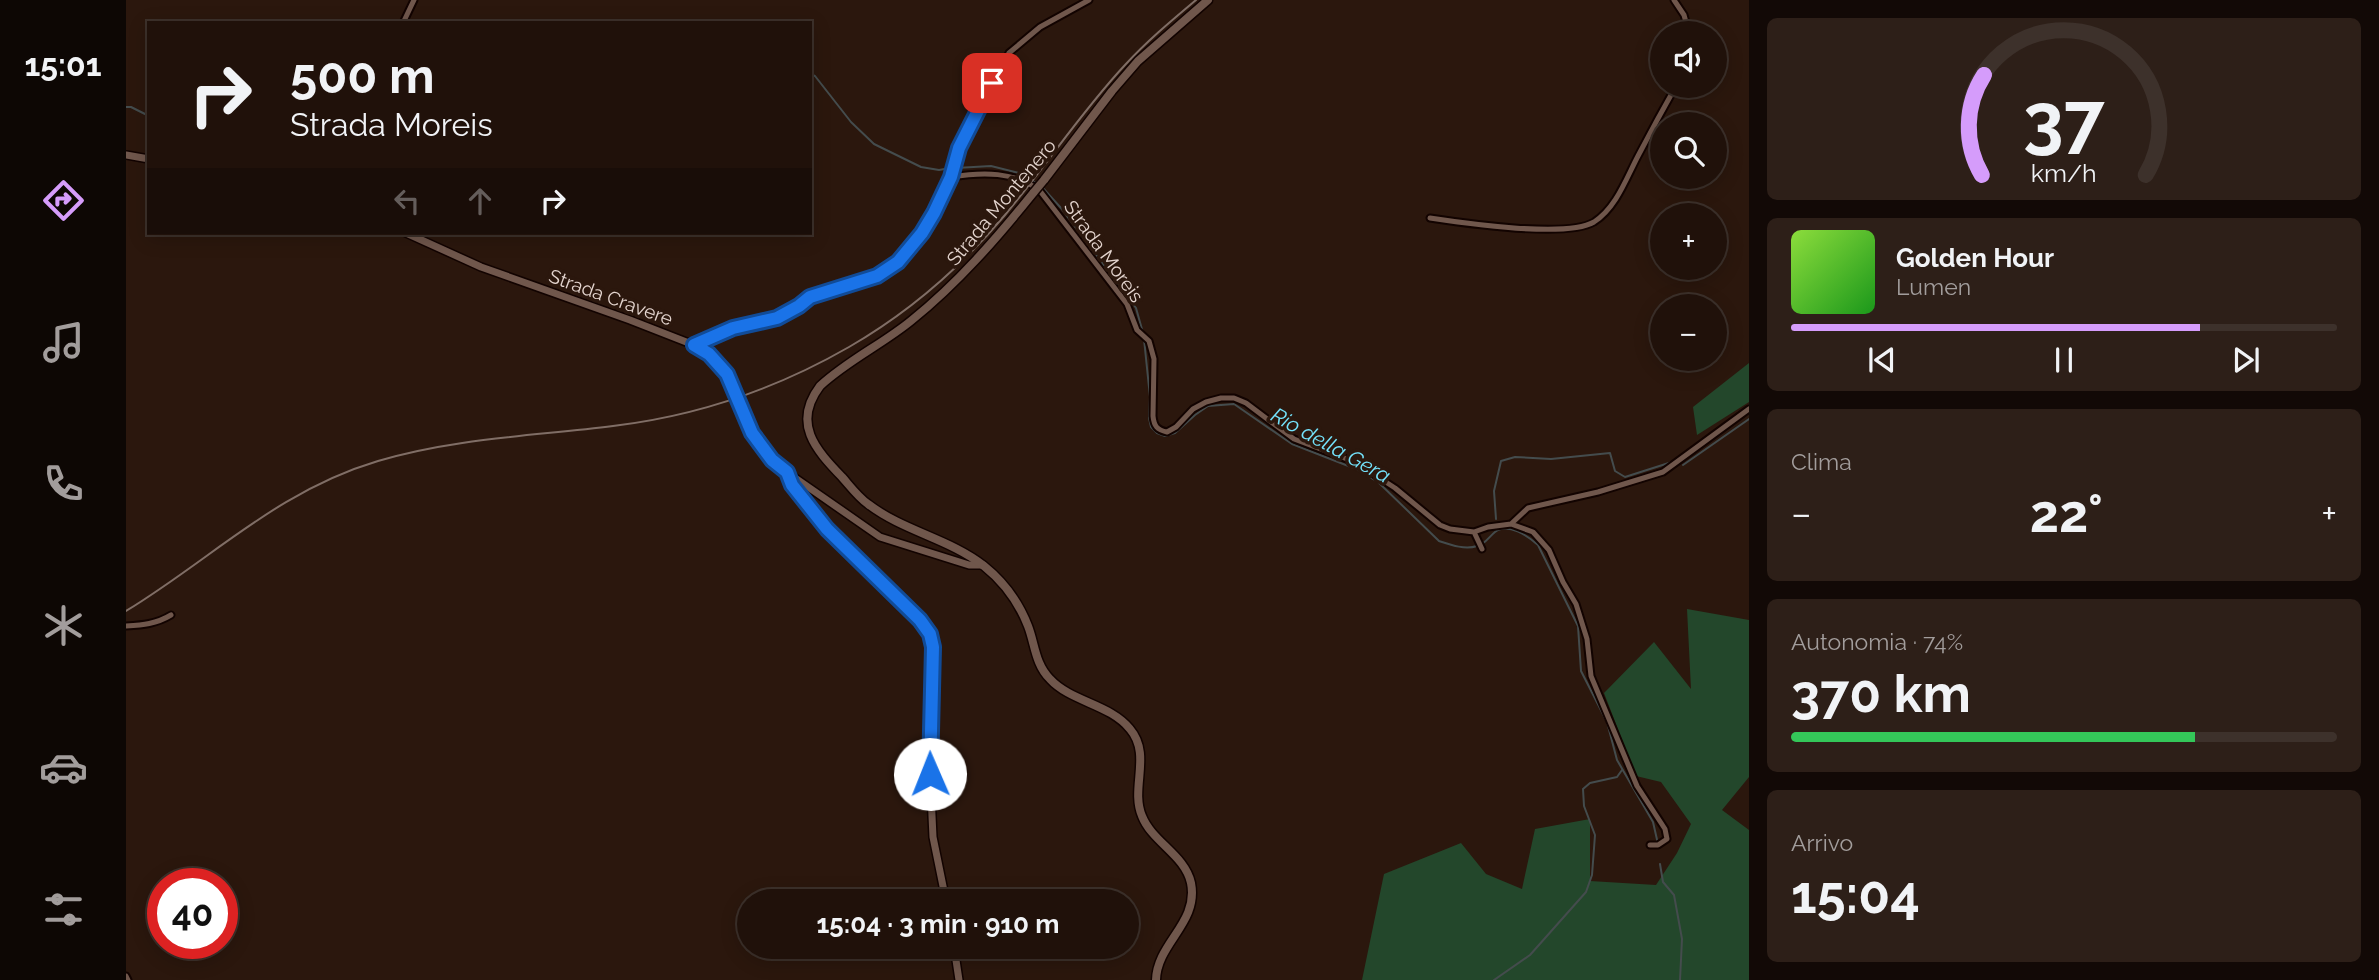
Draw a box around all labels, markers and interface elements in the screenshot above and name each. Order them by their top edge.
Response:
map controls [1650,21,1727,371]
button: sound [1650,21,1727,98]
text: 15:01 [25,46,101,83]
text: 500 m [290,47,435,104]
icon: right [175,49,266,140]
pin [962,53,1022,113]
icon: arrive [973,64,1011,102]
text: 37 [2023,77,2105,162]
text: Strada Moreis [290,106,493,143]
button: search [1650,112,1727,189]
street label: Strada Montenero [942,134,1060,270]
text: km/h [2031,158,2097,188]
icon: directions [39,176,88,225]
icon: left [388,182,426,220]
icon: ahead [461,182,499,220]
icon: right [534,182,572,220]
street label: Strada Moreis [1060,196,1148,306]
button: + [1650,203,1727,280]
text: Golden Hour [1896,243,2054,273]
street label: Strada Cravere [546,264,676,330]
text: Lumen [1896,273,1971,300]
button: − [1650,294,1727,371]
icon: music [39,318,88,367]
icon: previous [1863,341,1901,379]
icon: pause [2045,341,2083,379]
icon: next [2227,341,2265,379]
water label: Rio della Gera [1267,402,1395,488]
text: Clima [1791,448,1852,475]
icon: phone [39,459,88,508]
text: 22° [2030,483,2103,544]
text: − [1791,491,1811,536]
text: + [2321,491,2337,536]
icon: climate [39,601,88,650]
text: Autonomia · 74% [1791,628,1963,655]
text: 370 km [1791,663,1971,724]
position arrow [893,737,967,811]
icon: car [39,743,88,792]
text: Arrivo [1791,829,1853,856]
text: 15:04 [1791,864,1920,925]
speed limit sign: 40 [147,868,238,959]
icon: filters [39,885,88,934]
text: 15:04 · 3 min · 910 m [817,909,1060,939]

